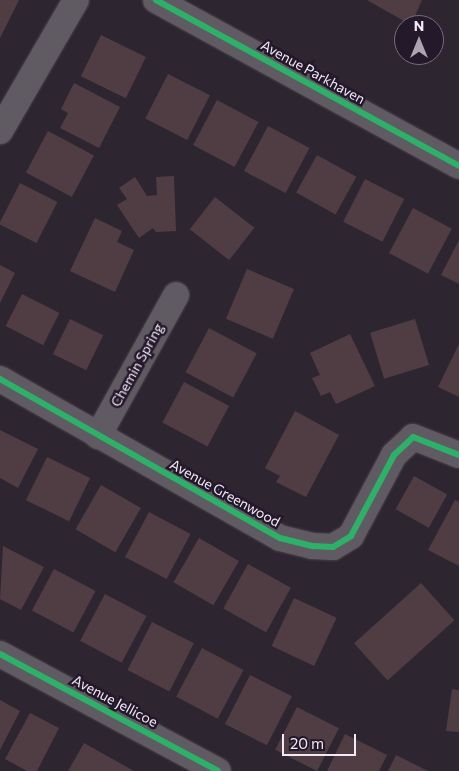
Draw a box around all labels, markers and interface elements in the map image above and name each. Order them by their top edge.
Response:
north arrow [394,15,444,65]
text: N [414,17,424,34]
street label: Avenue Parkhaven [258,36,368,108]
street label: Chemin Spring [107,320,167,410]
street label: Avenue Greenwood [167,456,283,530]
street label: Avenue Jellicoe [69,671,161,731]
scale bar [284,724,358,756]
text: 20 m [290,734,324,752]

